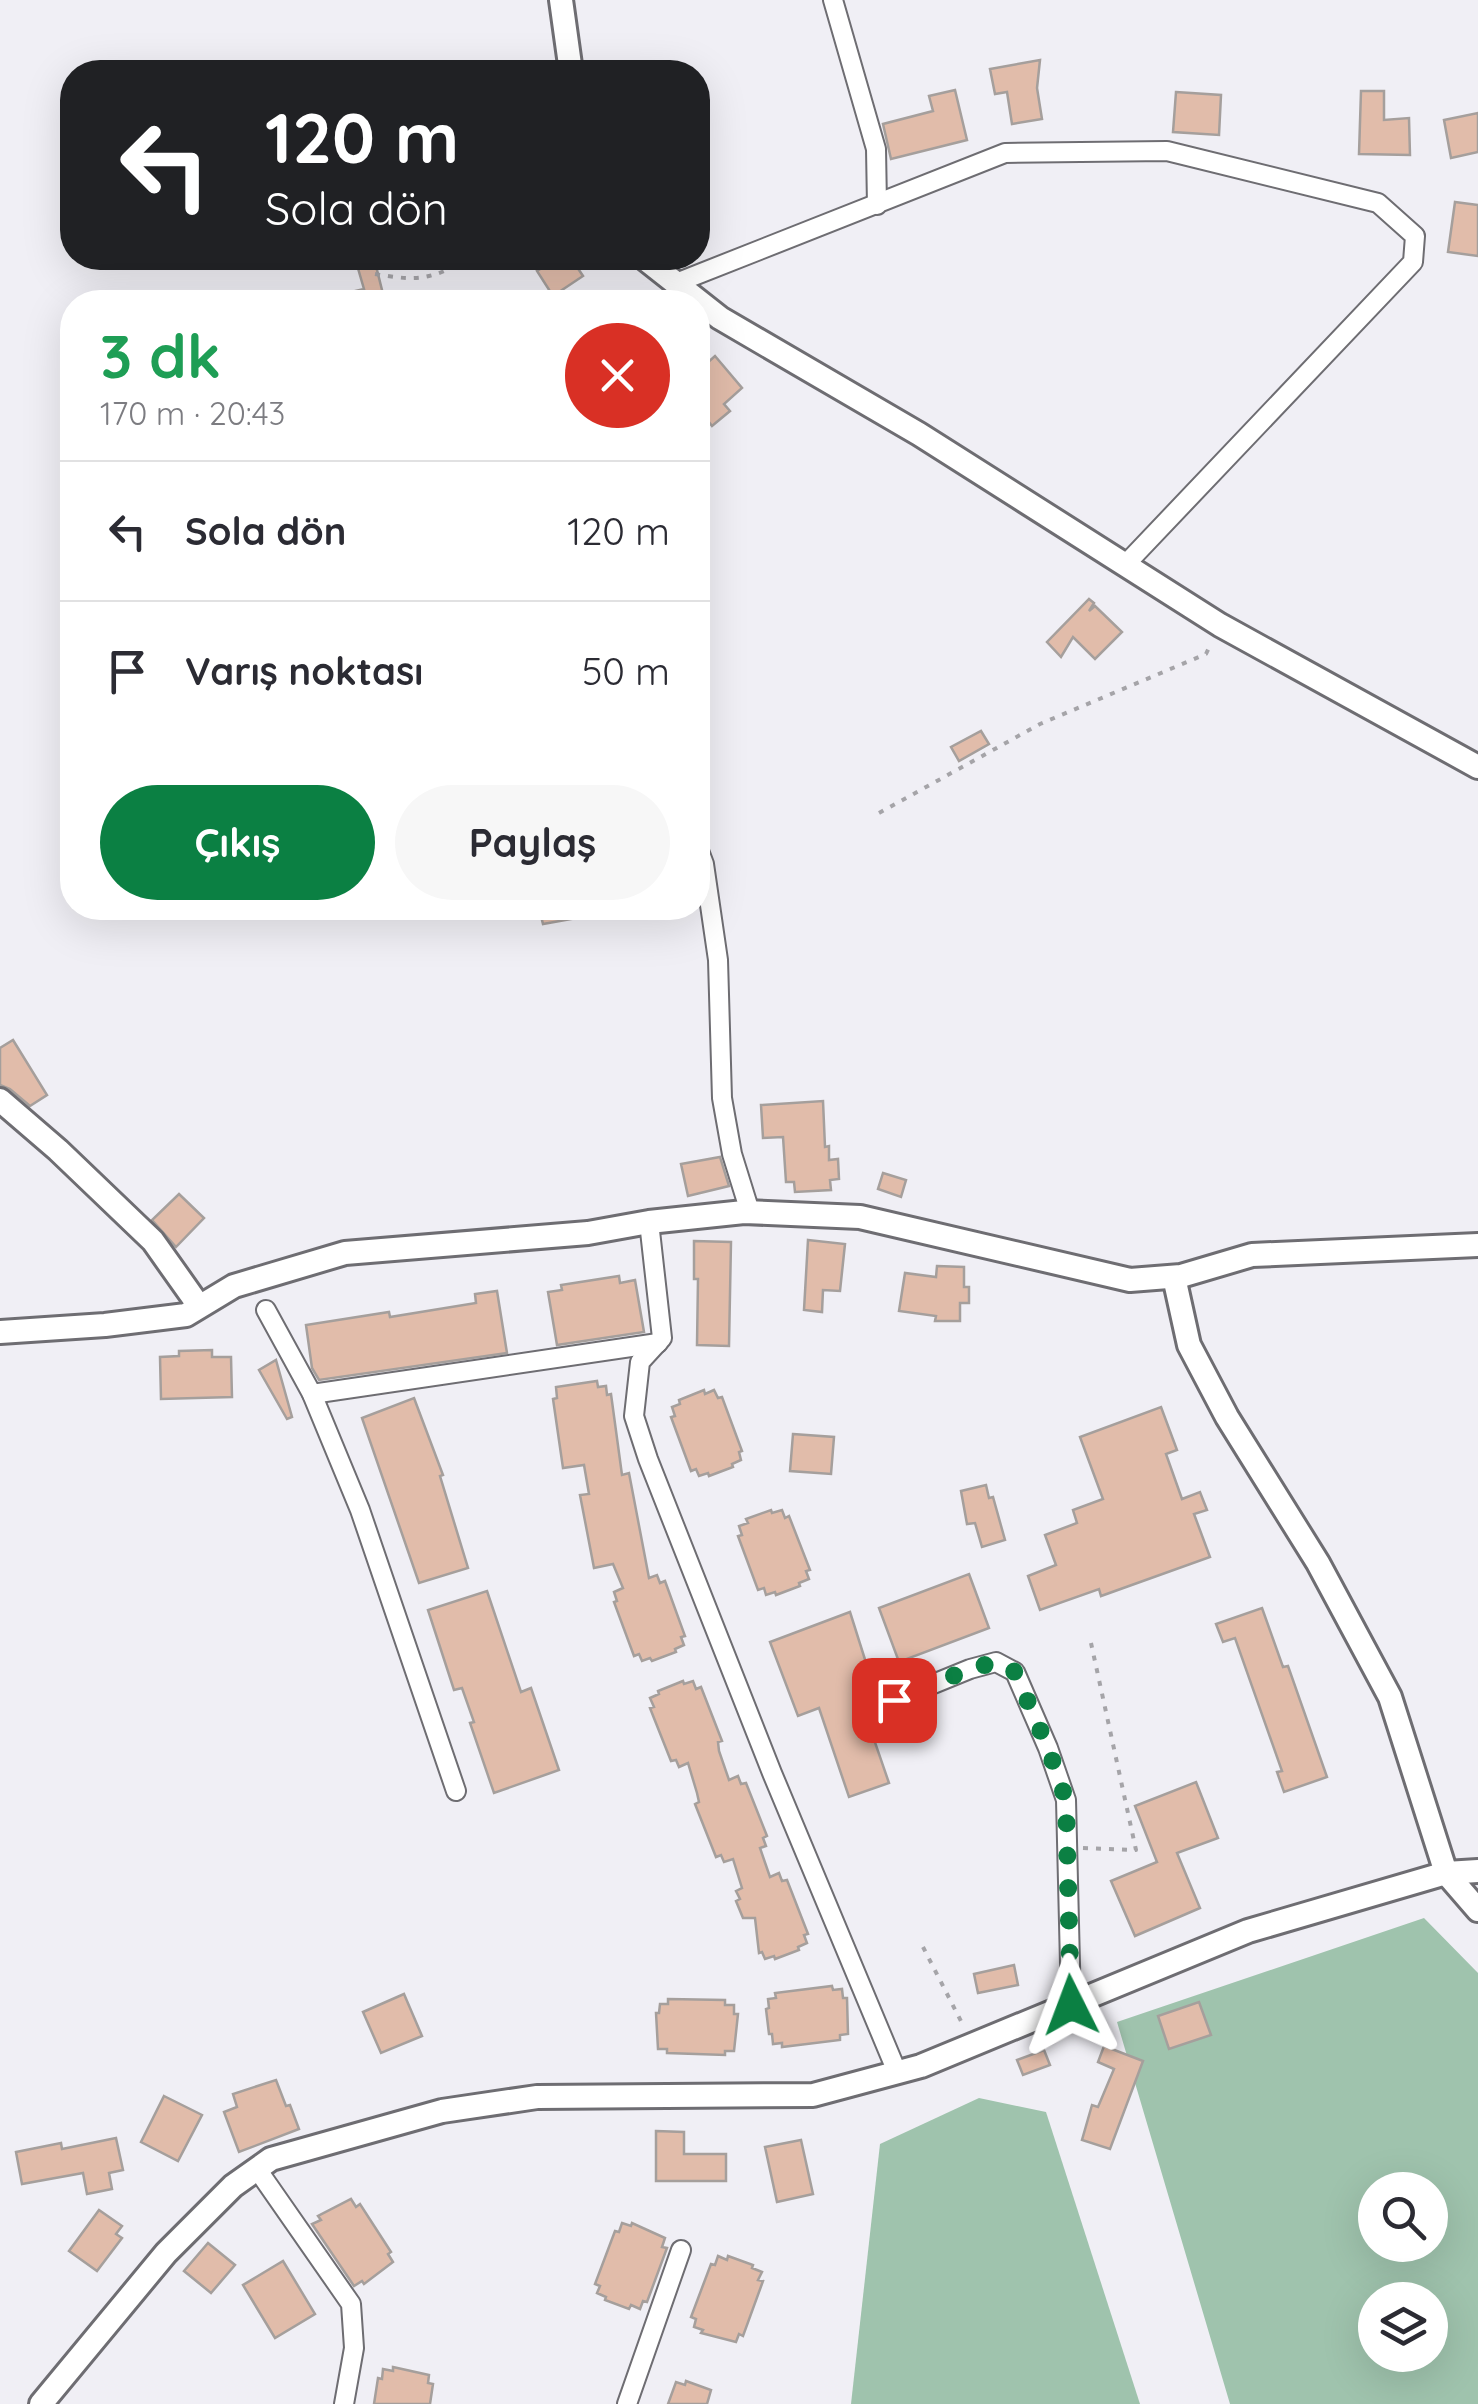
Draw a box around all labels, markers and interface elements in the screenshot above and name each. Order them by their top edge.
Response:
text: 120 m [265,93,459,181]
icon: left [100,100,230,230]
text: Sola dön [265,180,448,236]
text: 3 dk [100,318,221,393]
button: close [565,323,670,428]
text: 170 m · 20:43 [100,393,285,433]
icon: left [100,504,155,559]
text: Sola dön [185,507,346,555]
text: 120 m [567,507,670,555]
icon: arrive [100,644,155,699]
text: Varış noktası [185,647,423,695]
text: 50 m [582,647,670,695]
button: Çıkış [100,785,375,900]
button: Paylaş [395,785,670,900]
pin [852,1658,937,1743]
icon: arrive [867,1673,922,1728]
position arrow [1019,1953,1123,2057]
map controls [1358,2172,1448,2372]
button: search [1358,2172,1448,2262]
button: layers [1358,2282,1448,2372]

